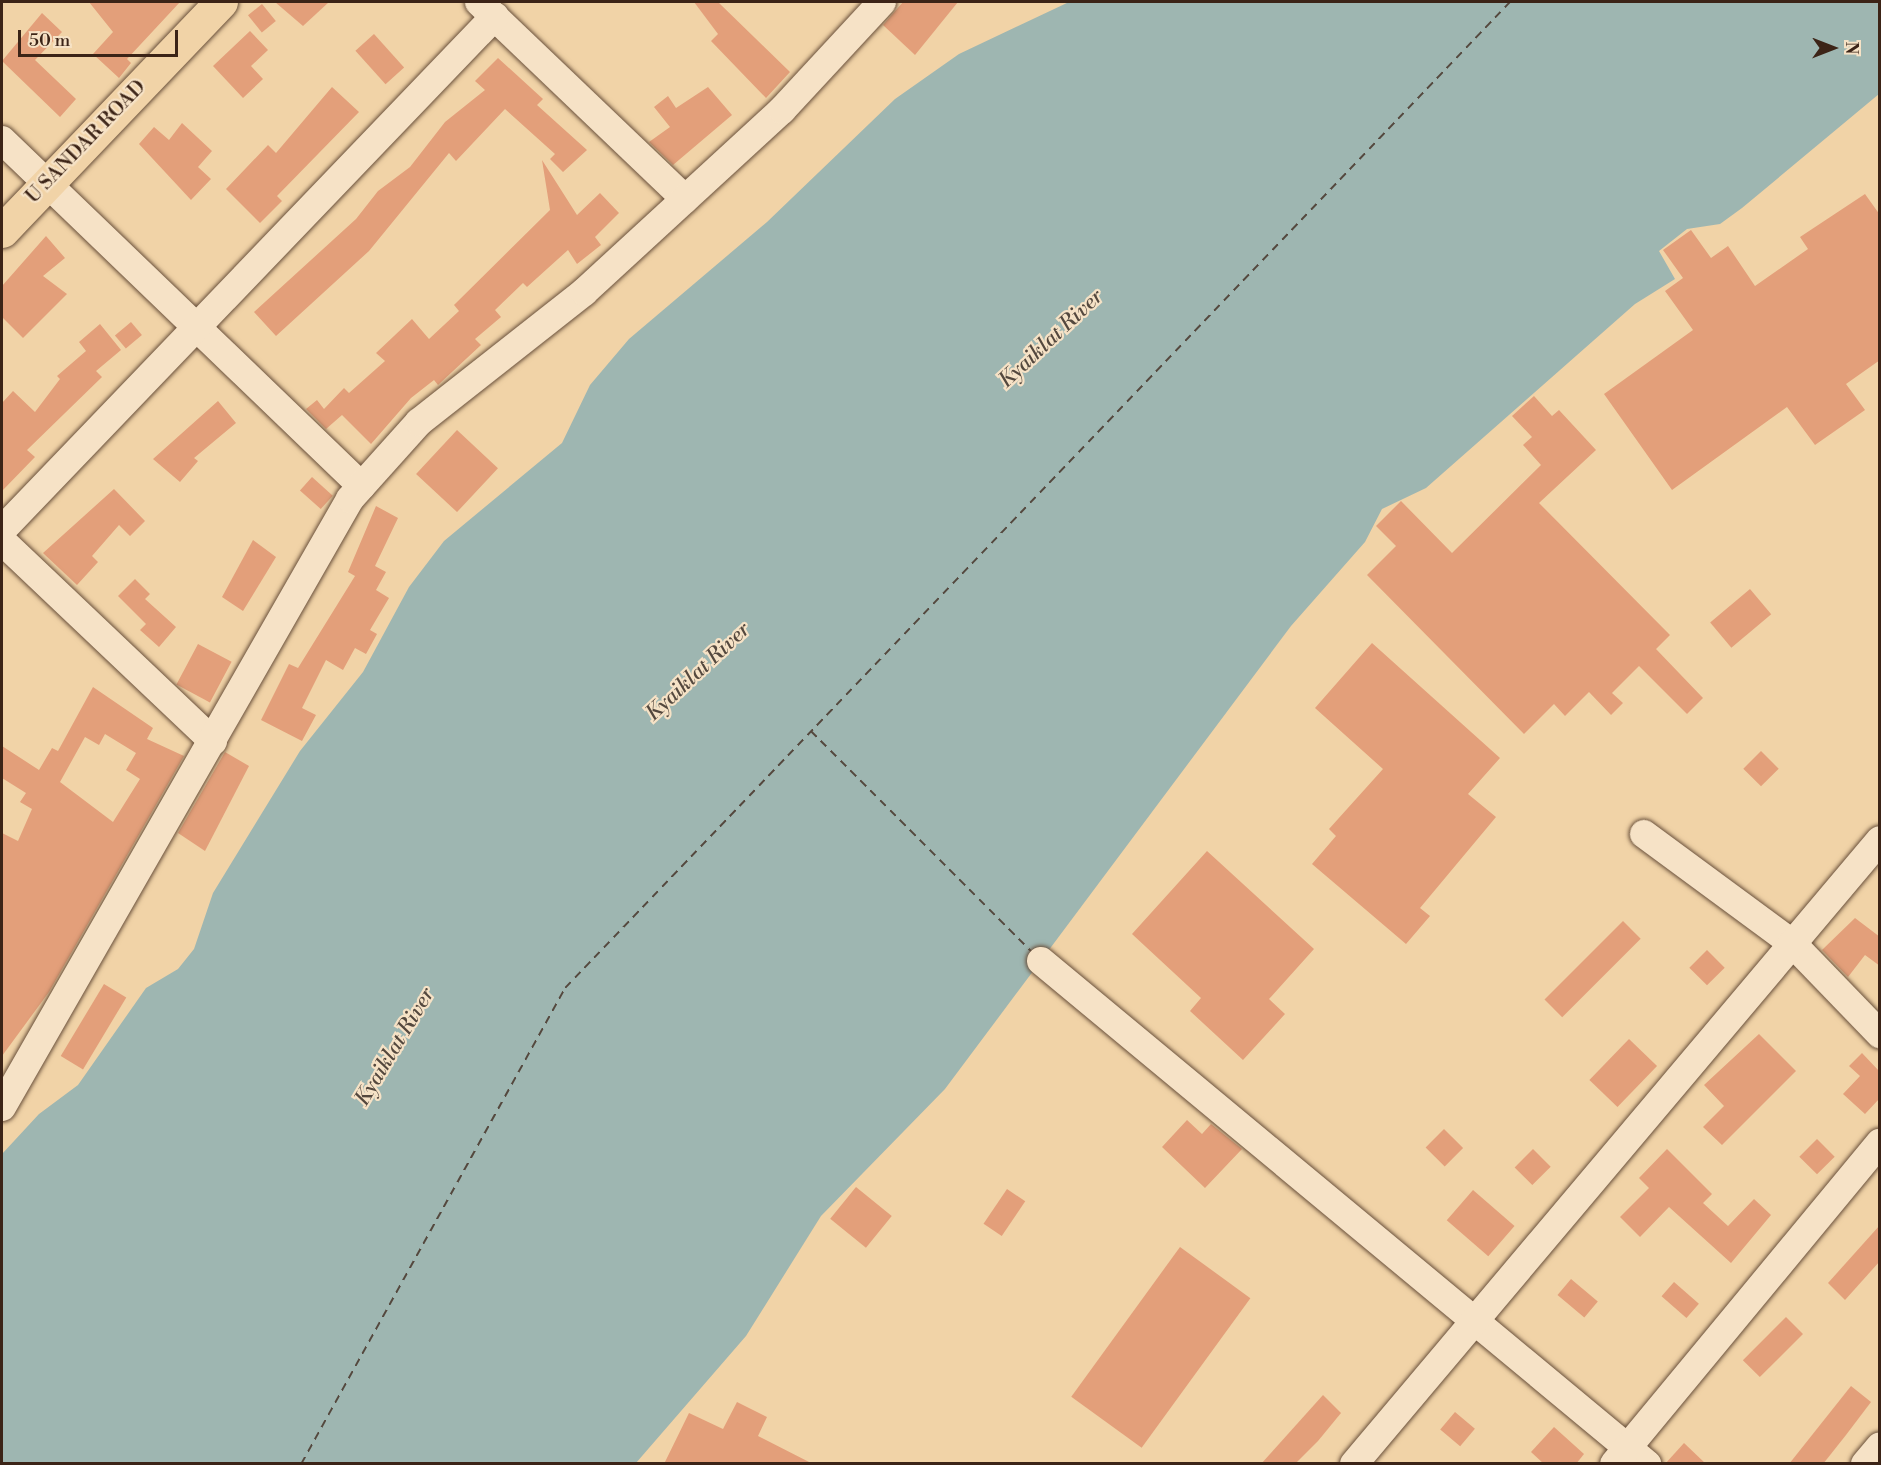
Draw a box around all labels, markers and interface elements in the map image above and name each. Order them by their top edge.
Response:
scale bar [21,18,182,56]
north arrow [1803,18,1863,78]
text: 50 m [29,29,70,52]
text: N [1841,42,1861,54]
street label: U SANDAR ROAD [21,75,151,209]
water label: Kyaiklat River [994,284,1108,394]
water label: Kyaiklat River [641,617,755,727]
water label: Kyaiklat River [350,983,440,1111]

